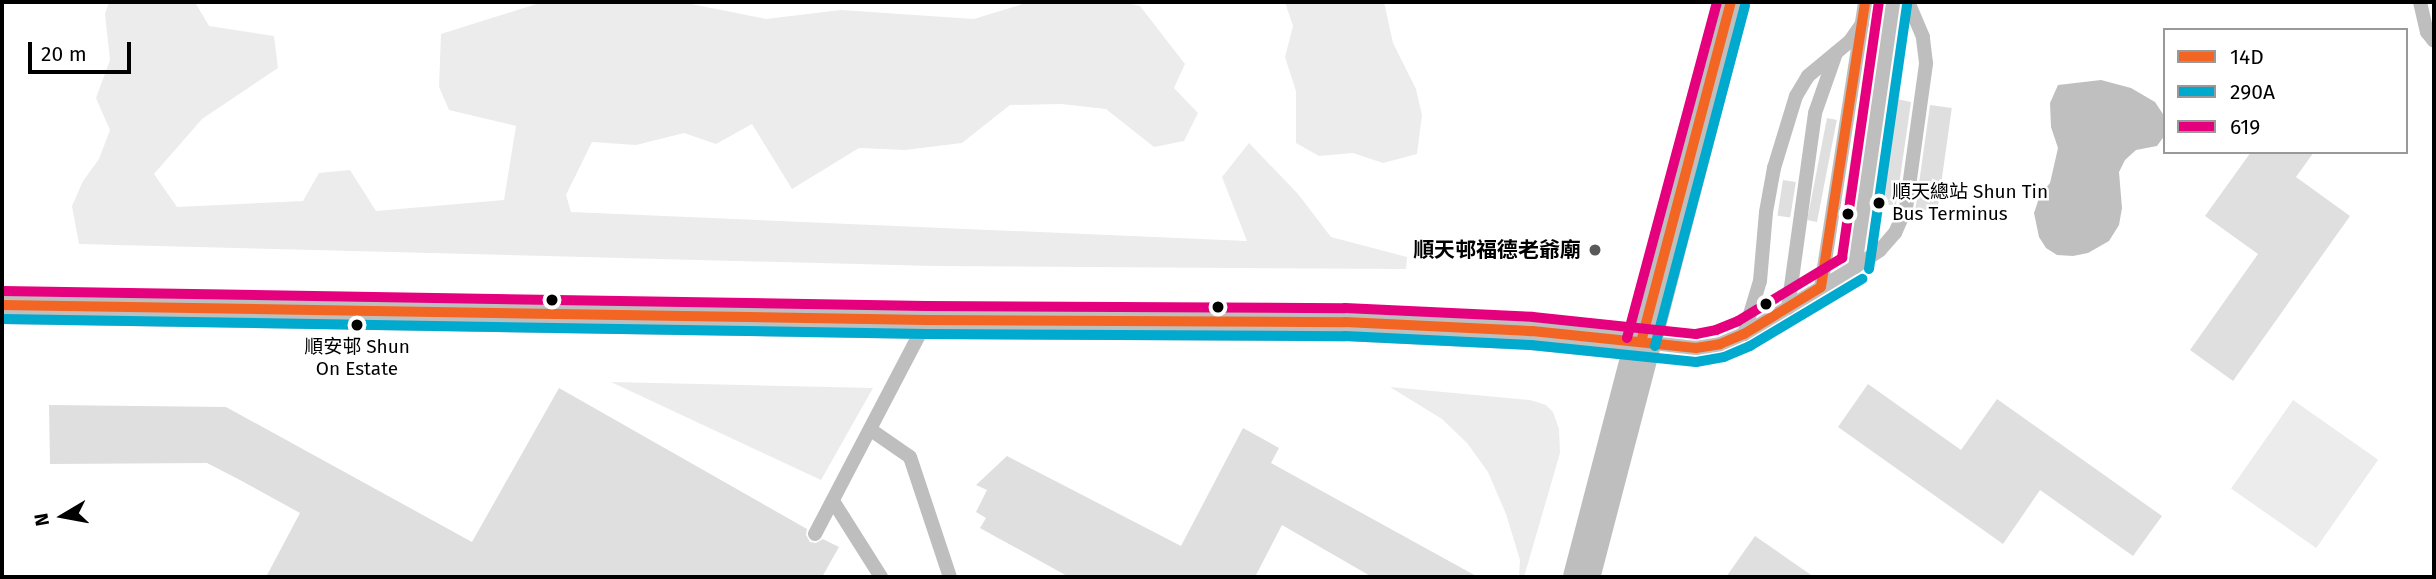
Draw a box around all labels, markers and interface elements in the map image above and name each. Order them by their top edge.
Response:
scale bar [32,28,135,72]
legend [2163,28,2408,154]
text: 20 m [41,41,87,67]
text: 14D [2230,44,2264,70]
text: 290A [2230,79,2275,105]
text: 619 [2230,114,2260,140]
place label: 順天總站 Shun Tin Bus Terminus [1892,181,2048,225]
marker: 順天總站 Shun Tin Bus Terminus [1872,196,1886,210]
unlabelled marker [1841,207,1855,221]
place label: 順天邨福德老爺廟 [1413,237,1581,263]
marker: 順天邨福德老爺廟 [1587,242,1603,258]
unlabelled marker [545,293,559,307]
unlabelled marker [1759,297,1773,311]
unlabelled marker [1211,300,1225,314]
marker: 順安邨 Shun On Estate [350,318,364,332]
place label: 順安邨 Shun On Estate [304,336,410,380]
north arrow [28,481,98,551]
text: N [29,512,54,528]

